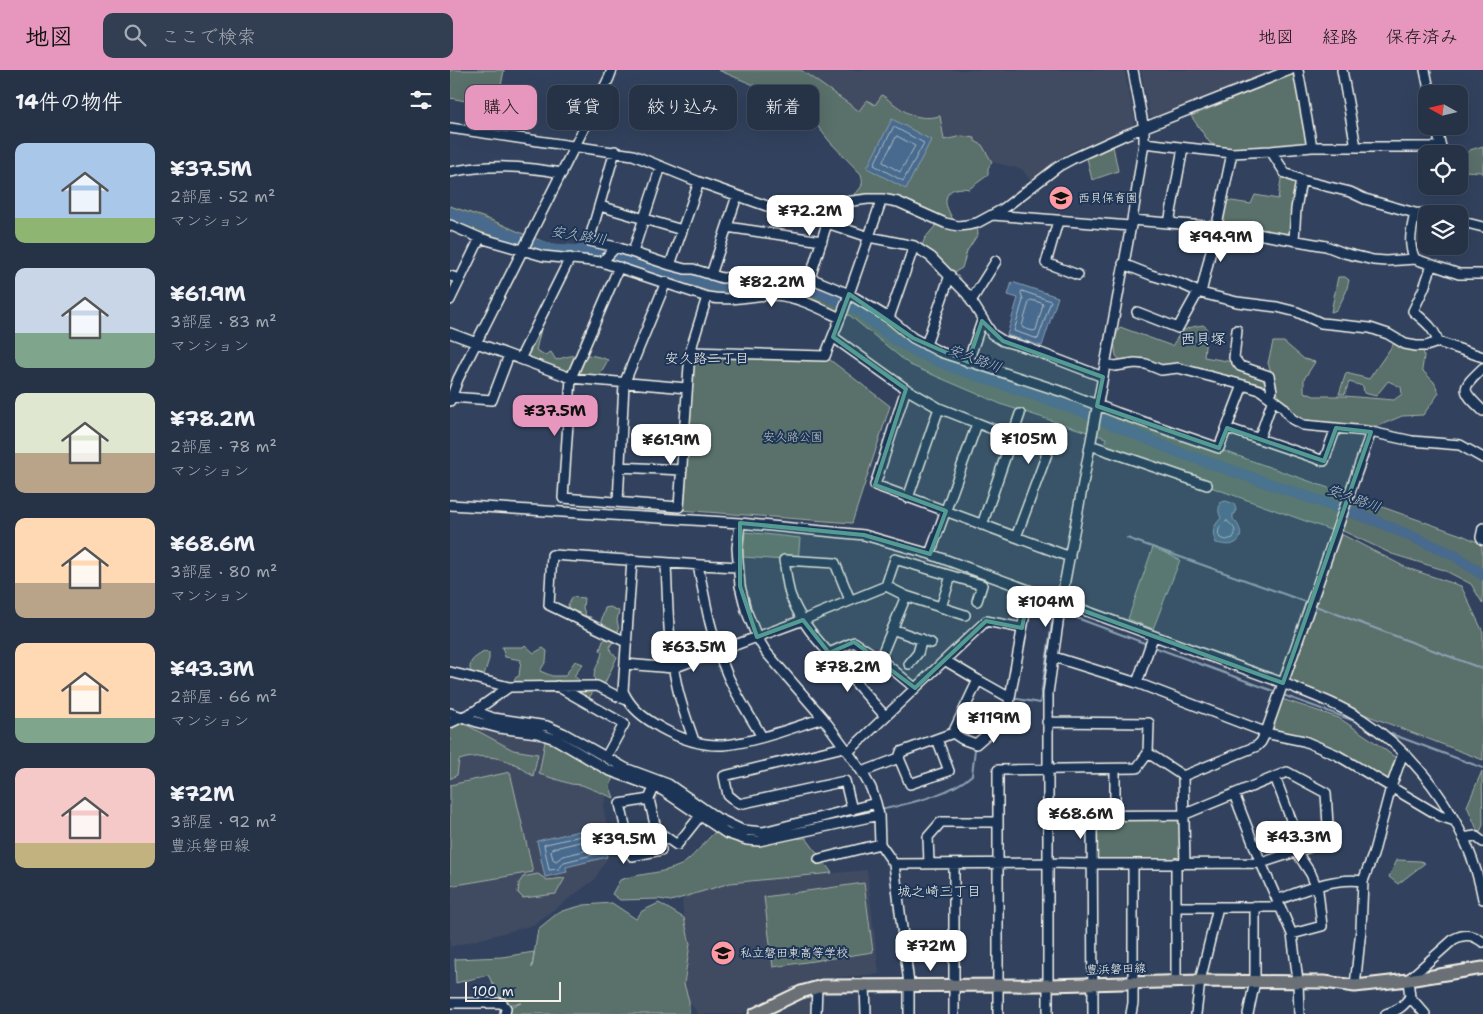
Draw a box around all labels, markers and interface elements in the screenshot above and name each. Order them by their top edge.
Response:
search box [103,13,453,58]
text: 地図 [25,21,73,53]
icon: search [121,21,149,49]
text: ここで検索 [161,24,256,49]
text: 地図 [1258,25,1294,49]
text: 経路 [1322,25,1358,49]
text: 保存済み [1386,25,1458,49]
chip: 購入 [465,85,537,130]
chip: 賃貸 [547,85,619,130]
chip: 絞り込み [629,85,737,130]
chip: 新着 [747,85,819,130]
north arrow [1418,85,1468,135]
map controls [1418,85,1468,255]
icon: filters [407,86,435,114]
text: 14件の物件 [15,88,123,116]
button: locate [1418,145,1468,195]
text: ¥37.5M [170,155,252,183]
icon: home [55,163,115,223]
school or university icon: 西貝保育園 [1048,185,1074,211]
text: 2部屋 · 52 m² [170,186,275,207]
place label: 西貝保育園 [1078,190,1138,206]
pin: ¥72.2M [769,194,851,237]
text: ¥72.2M [778,200,842,221]
button: layers [1418,205,1468,255]
text: マンション [170,210,249,231]
pin: ¥94.9M [1180,220,1262,263]
water label: 安久路川 [550,222,608,248]
text: ¥94.9M [1190,226,1252,247]
pin: ¥82.2M [731,266,813,308]
text: ¥82.2M [739,271,805,292]
text: ¥61.9M [170,280,246,308]
icon: home [55,288,115,348]
text: 3部屋 · 83 m² [170,311,277,332]
district label: 西貝塚 [1180,329,1226,349]
text: マンション [170,335,249,356]
water label: 安久路川 [946,340,1004,376]
district label: 安久路二丁目 [665,349,749,367]
pin: ¥37.5M [514,394,596,437]
text: ¥37.5M [524,400,586,421]
text: ¥78.2M [170,405,255,433]
icon: home [55,413,115,473]
pin: ¥105M [994,422,1064,465]
pin: ¥61.9M [630,424,712,466]
text: ¥105M [1001,428,1057,449]
text: ¥61.9M [642,429,700,450]
park label: 安久路公園 [763,429,823,445]
text: 2部屋 · 78 m² [170,436,277,457]
text: マンション [170,460,249,481]
water label: 安久路川 [1325,480,1383,516]
text: ¥68.6M [170,530,255,558]
icon: home [55,538,115,598]
text: 3部屋 · 80 m² [170,561,277,582]
text: マンション [170,585,249,606]
pin: ¥104M [1011,586,1081,628]
text: ¥104M [1018,591,1074,612]
pin: ¥63.5M [653,630,735,673]
text: ¥63.5M [662,636,726,657]
pin: ¥78.2M [807,650,889,693]
text: ¥43.3M [170,655,254,683]
text: ¥78.2M [816,656,880,677]
icon: home [55,663,115,723]
text: 2部屋 · 66 m² [170,686,277,707]
pin: ¥119M [959,702,1029,744]
text: ¥119M [968,707,1020,728]
text: マンション [170,710,249,731]
text: ¥72M [170,780,235,808]
icon: home [55,788,115,848]
pin: ¥68.6M [1040,798,1122,840]
text: ¥68.6M [1049,803,1113,824]
text: 3部屋 · 92 m² [170,811,277,832]
pin: ¥43.3M [1258,820,1340,863]
pin: ¥39.5M [583,822,665,865]
text: ¥43.3M [1267,826,1331,847]
text: ¥39.5M [592,828,656,849]
text: 豊浜磐田線 [170,835,250,856]
district label: 城之崎三丁目 [897,882,981,900]
pin: ¥72M [901,930,961,972]
text: ¥72M [906,935,956,956]
school or university icon: 私立磐田東高等学校 [710,940,736,966]
place label: 私立磐田東高等学校 [740,945,848,961]
street label: 豊浜磐田線 [1086,960,1146,978]
scale bar [465,979,561,1002]
text: 100 m [472,982,514,1000]

